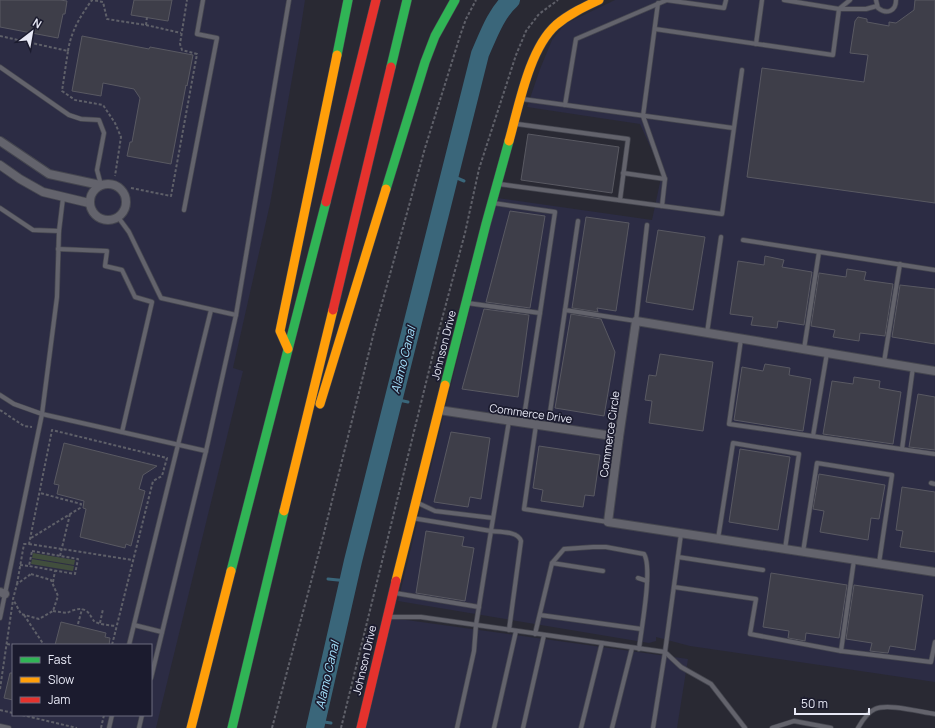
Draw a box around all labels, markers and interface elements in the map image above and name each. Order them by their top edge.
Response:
north arrow [12,12,52,52]
text: N [30,15,45,32]
street label: Johnson Drive [427,308,459,381]
water label: Alamo Canal [386,323,420,395]
street label: Commerce Circle [596,389,623,478]
street label: Commerce Drive [489,400,574,426]
street label: Johnson Drive [349,623,379,696]
water label: Alamo Canal [311,638,343,710]
legend [12,644,152,716]
text: Fast [48,651,72,668]
text: Slow [48,671,74,688]
scale bar [795,690,869,716]
text: Jam [48,691,70,708]
text: 50 m [801,695,828,712]

